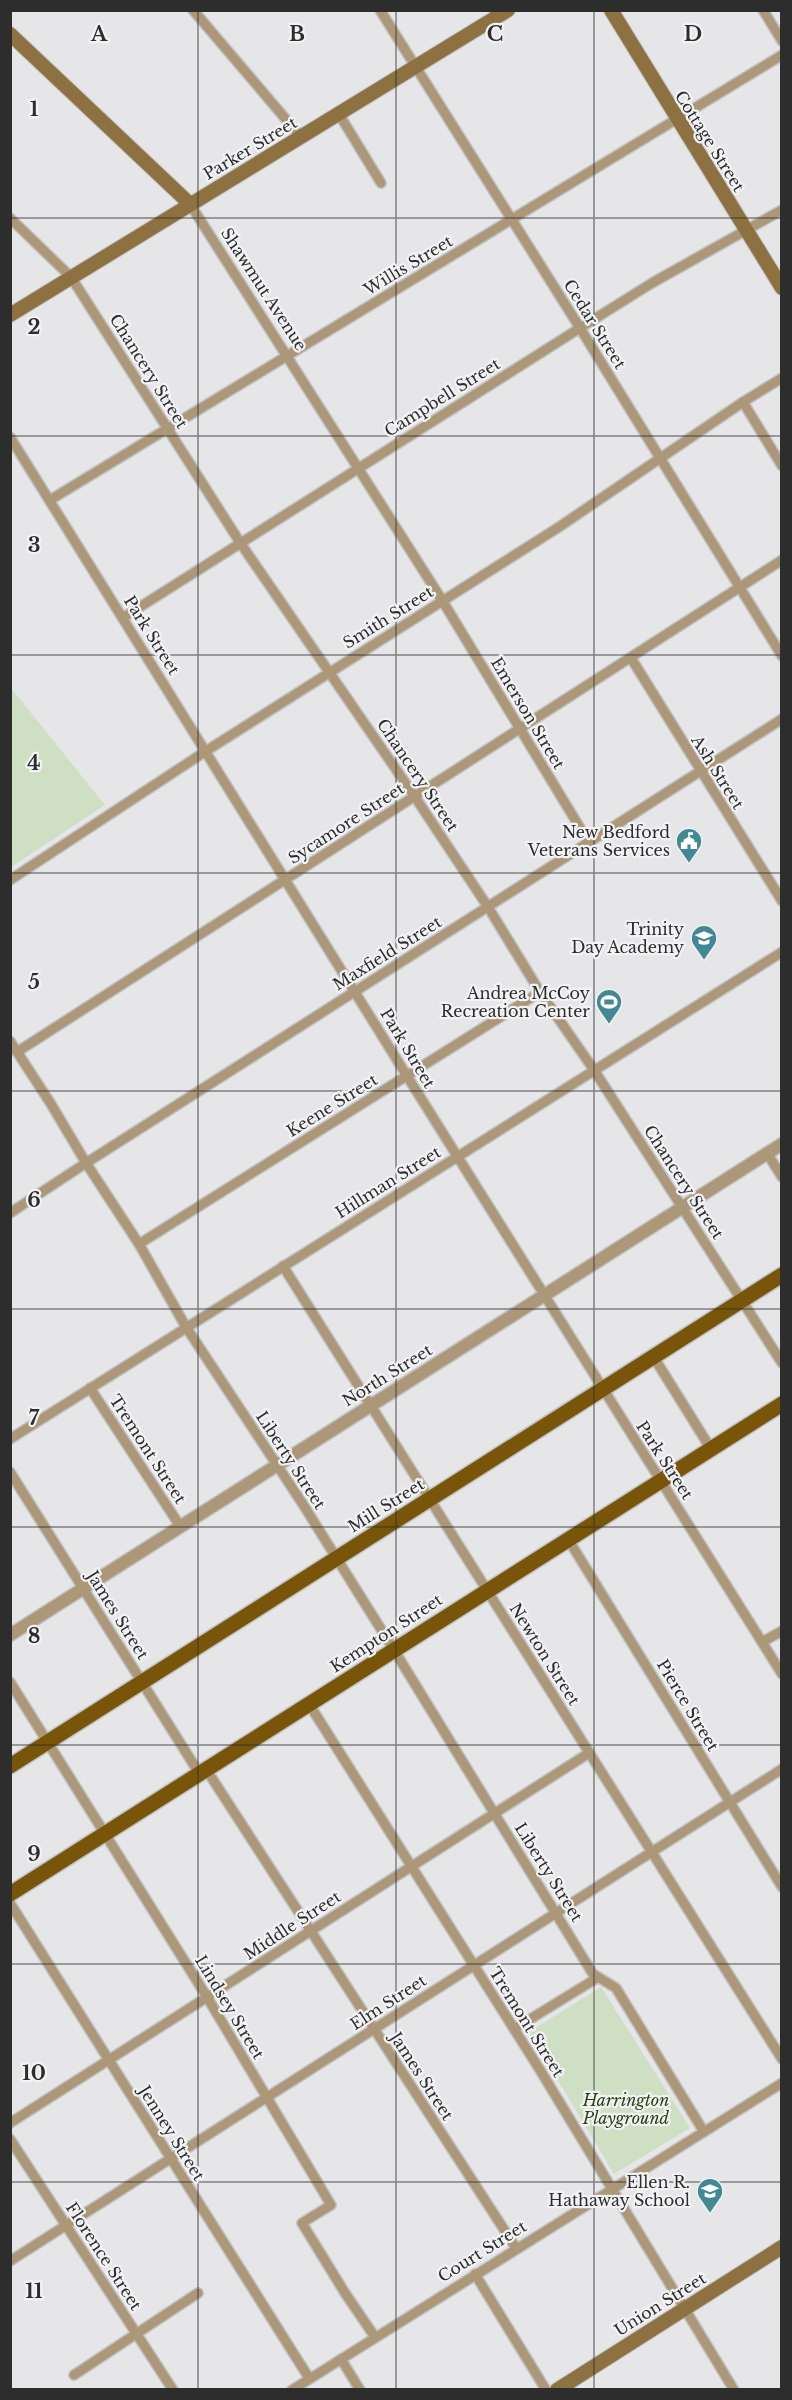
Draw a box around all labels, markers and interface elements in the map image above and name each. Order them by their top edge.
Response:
text: A [90,22,108,46]
text: B [289,22,305,46]
text: C [487,22,503,46]
text: D [684,22,702,46]
street label: Cottage Street [671,87,749,195]
text: 1 [30,97,39,121]
street label: Parker Street [200,112,300,184]
street label: Shawmut Avenue [217,224,311,354]
street label: Willis Street [359,231,456,300]
street label: Cedar Street [560,276,630,372]
street label: Chancery Street [106,310,192,432]
text: 2 [27,315,41,339]
street label: Campbell Street [381,353,503,441]
text: 3 [28,533,40,557]
street label: Smith Street [339,581,437,653]
street label: Park Street [120,592,184,678]
street label: Emerson Street [487,653,569,773]
street label: Chancery Street [373,715,463,835]
street label: Ash Street [687,731,749,813]
text: 4 [27,751,41,775]
street label: Sycamore Street [284,778,408,868]
place label: New Bedford Veterans Services [527,822,670,860]
public building icon: New Bedford Veterans Services [674,826,704,864]
street label: Maxfield Street [329,912,445,994]
place label: Trinity Day Academy [571,919,685,957]
school or university icon: Trinity Day Academy [689,923,719,961]
text: 5 [28,970,40,994]
place label: Andrea McCoy Recreation Center [441,983,591,1021]
sports icon: Andrea McCoy Recreation Center [594,987,624,1025]
street label: Park Street [376,1004,440,1092]
street label: Keene Street [283,1069,381,1141]
street label: Chancery Street [640,1121,728,1243]
street label: Hillman Street [332,1142,444,1222]
text: 6 [27,1188,41,1212]
street label: North Street [339,1340,435,1410]
street label: Tremont Street [105,1391,191,1507]
text: 7 [29,1406,40,1430]
street label: Liberty Street [252,1407,330,1513]
street label: Park Street [632,1417,698,1503]
street label: Mill Street [344,1474,428,1536]
street label: James Street [82,1565,153,1663]
street label: Kempton Street [326,1589,446,1677]
street label: Newton Street [506,1599,584,1709]
text: 8 [28,1624,40,1648]
street label: Pierce Street [653,1655,723,1755]
street label: Liberty Street [511,1819,587,1925]
text: 9 [27,1842,41,1866]
street label: Middle Street [240,1886,344,1964]
street label: Lindsey Street [191,1951,269,2063]
street label: Tremont Street [485,1963,569,2081]
street label: Elm Street [346,1970,430,2034]
street label: James Street [385,2027,458,2124]
text: 10 [22,2061,46,2085]
street label: Jenney Street [134,2080,209,2184]
park label: Harrington Playground [582,2090,670,2128]
place label: Ellen R. Hathaway School [548,2172,690,2210]
school or university icon: Ellen R. Hathaway School [695,2176,725,2214]
street label: Florence Street [62,2198,146,2314]
street label: Court Street [434,2216,530,2286]
street label: Union Street [611,2268,709,2340]
text: 11 [25,2279,43,2303]

